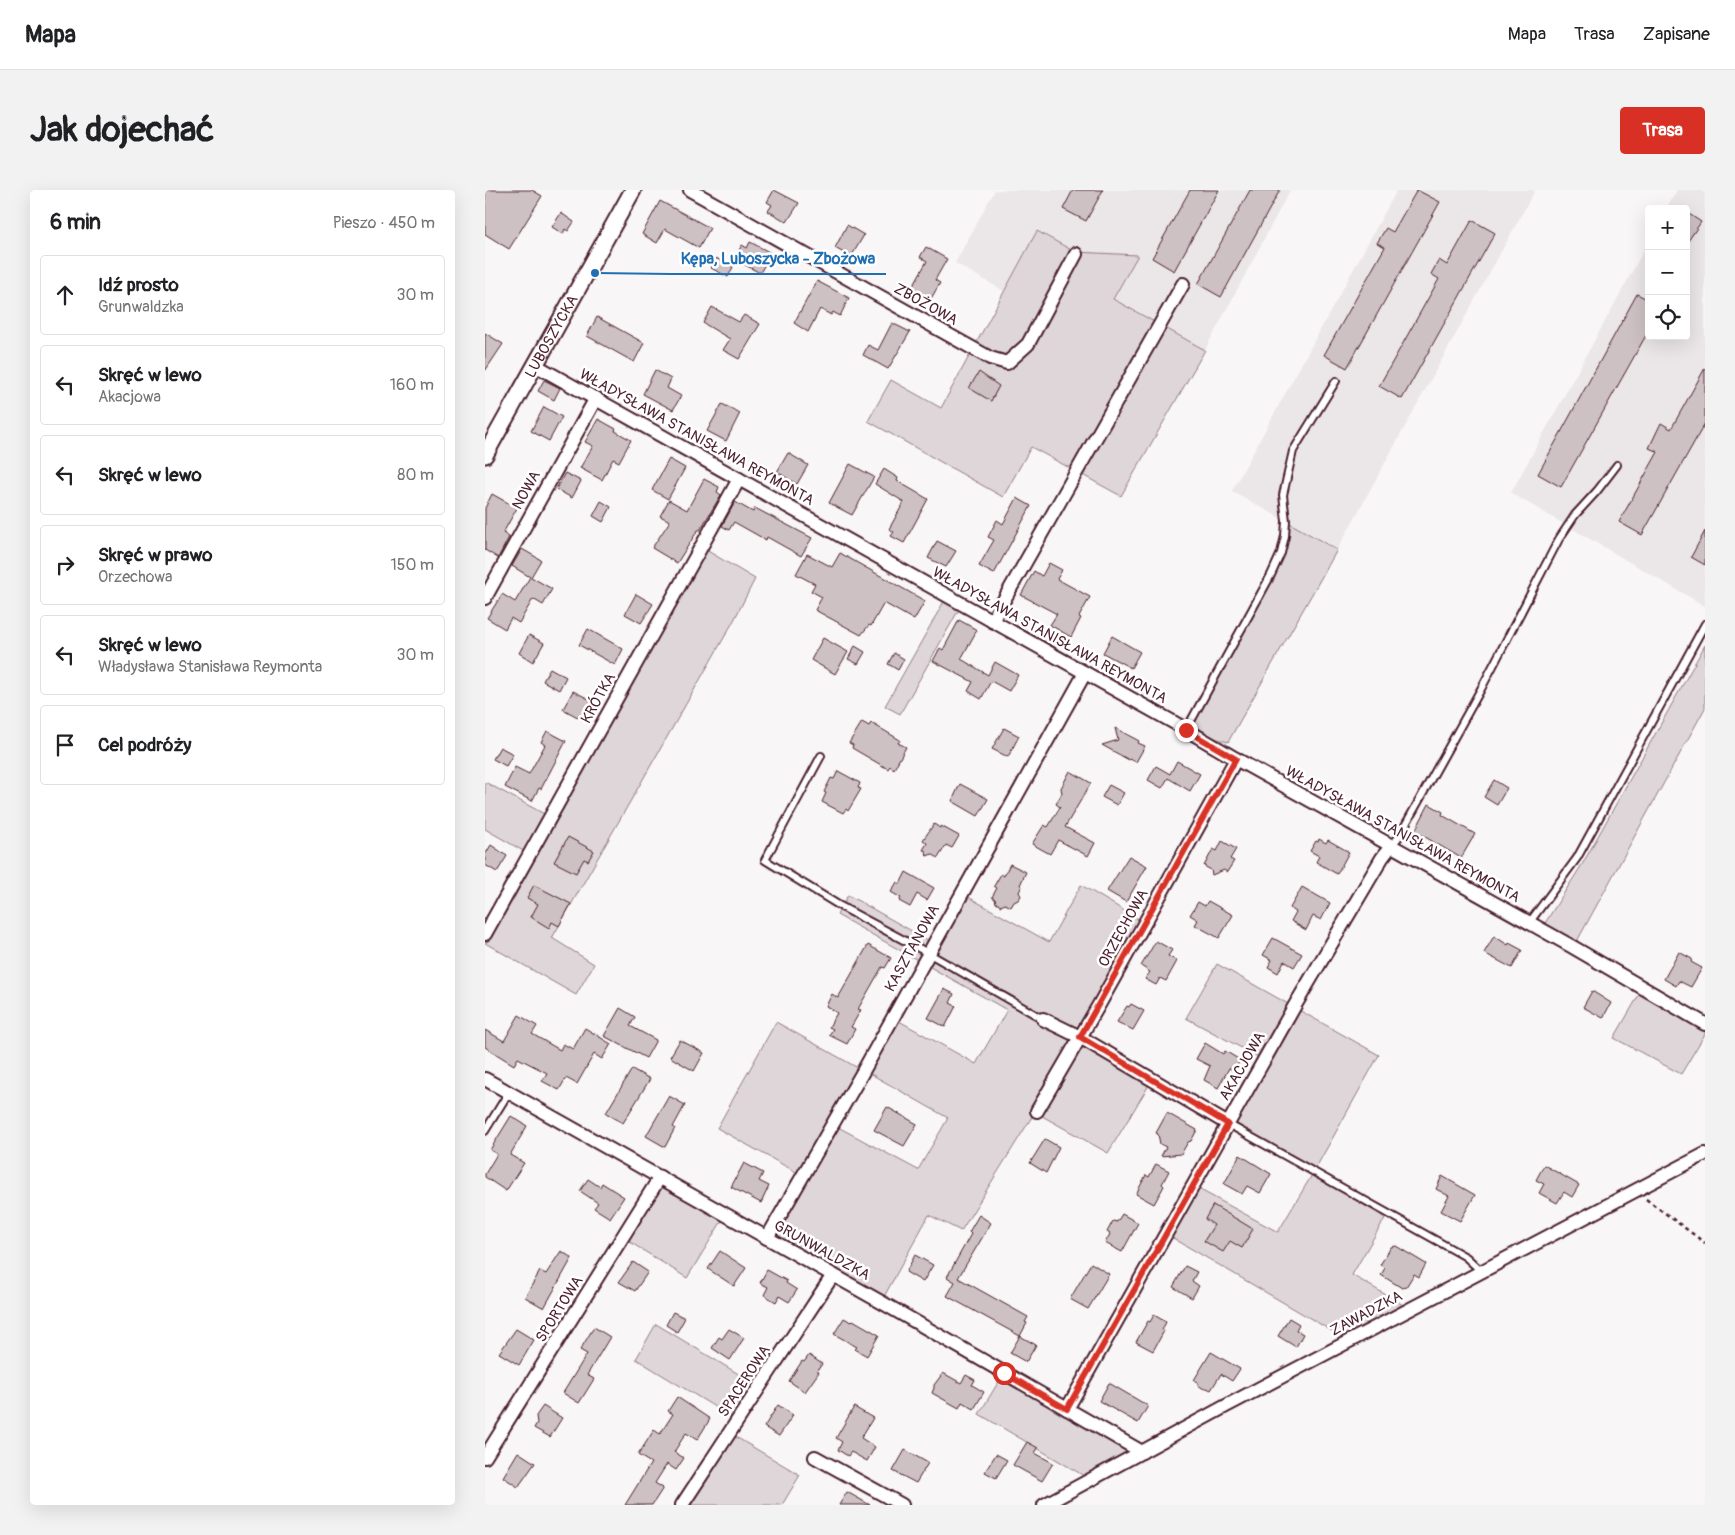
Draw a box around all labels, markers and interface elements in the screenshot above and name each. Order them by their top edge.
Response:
text: Mapa [25,20,76,49]
text: Mapa [1508,23,1546,46]
text: Trasa [1574,23,1615,46]
text: Zapisane [1643,23,1710,46]
button: Trasa [1620,107,1705,154]
text: Jak dojechać [30,108,214,152]
map controls [1645,205,1690,340]
button: + [1645,205,1690,250]
text: 6 min [50,209,101,236]
text: Pieszo · 450 m [333,213,435,233]
callout: Kępa, Luboszycka - Zbożowa [671,243,886,274]
text: Kępa, Luboszycka - Zbożowa [681,249,876,269]
button: − [1645,250,1690,295]
text: Idź prosto [98,273,179,297]
street label: ZBOŻOWA [890,279,961,330]
icon: ahead [51,281,79,309]
text: 30 m [396,285,434,305]
street label: LUBOSZYCKA [521,291,583,381]
button: locate [1645,295,1690,340]
text: Grunwaldzka [98,297,184,317]
text: Skręć w lewo [98,363,202,387]
street label: WŁADYSŁAWA STANISŁAWA REYMONTA [576,365,818,510]
icon: left [51,371,79,399]
text: 160 m [390,375,434,395]
text: Akacjowa [98,387,161,407]
icon: left [51,461,79,489]
text: Skręć w lewo [98,463,202,487]
text: 80 m [397,465,434,485]
street label: NOWA [508,467,545,513]
text: Skręć w prawo [98,543,212,567]
icon: right [51,551,79,579]
text: 150 m [390,555,434,575]
street label: WŁADYSŁAWA STANISŁAWA REYMONTA [929,563,1171,708]
text: Orzechowa [98,567,172,587]
text: Skręć w lewo [98,633,202,657]
icon: left [51,641,79,669]
text: 30 m [396,645,434,665]
text: Władysława Stanisława Reymonta [98,657,322,677]
street label: KRÓTKA [577,669,620,727]
route end [1175,719,1198,742]
icon: arrive [51,731,79,759]
text: Cel podróży [98,733,191,757]
street label: WŁADYSŁAWA STANISŁAWA REYMONTA [1282,762,1524,907]
street label: ORZECHOWA [1094,886,1153,971]
street label: KASZTANOWA [881,901,944,995]
street label: AKACJOWA [1215,1028,1270,1104]
street label: GRUNWALDZKA [770,1216,873,1285]
street label: SPORTOWA [532,1272,587,1346]
street label: ZAWADZKA [1327,1286,1406,1340]
street label: SPACEROWA [714,1341,775,1421]
route start [993,1362,1016,1385]

